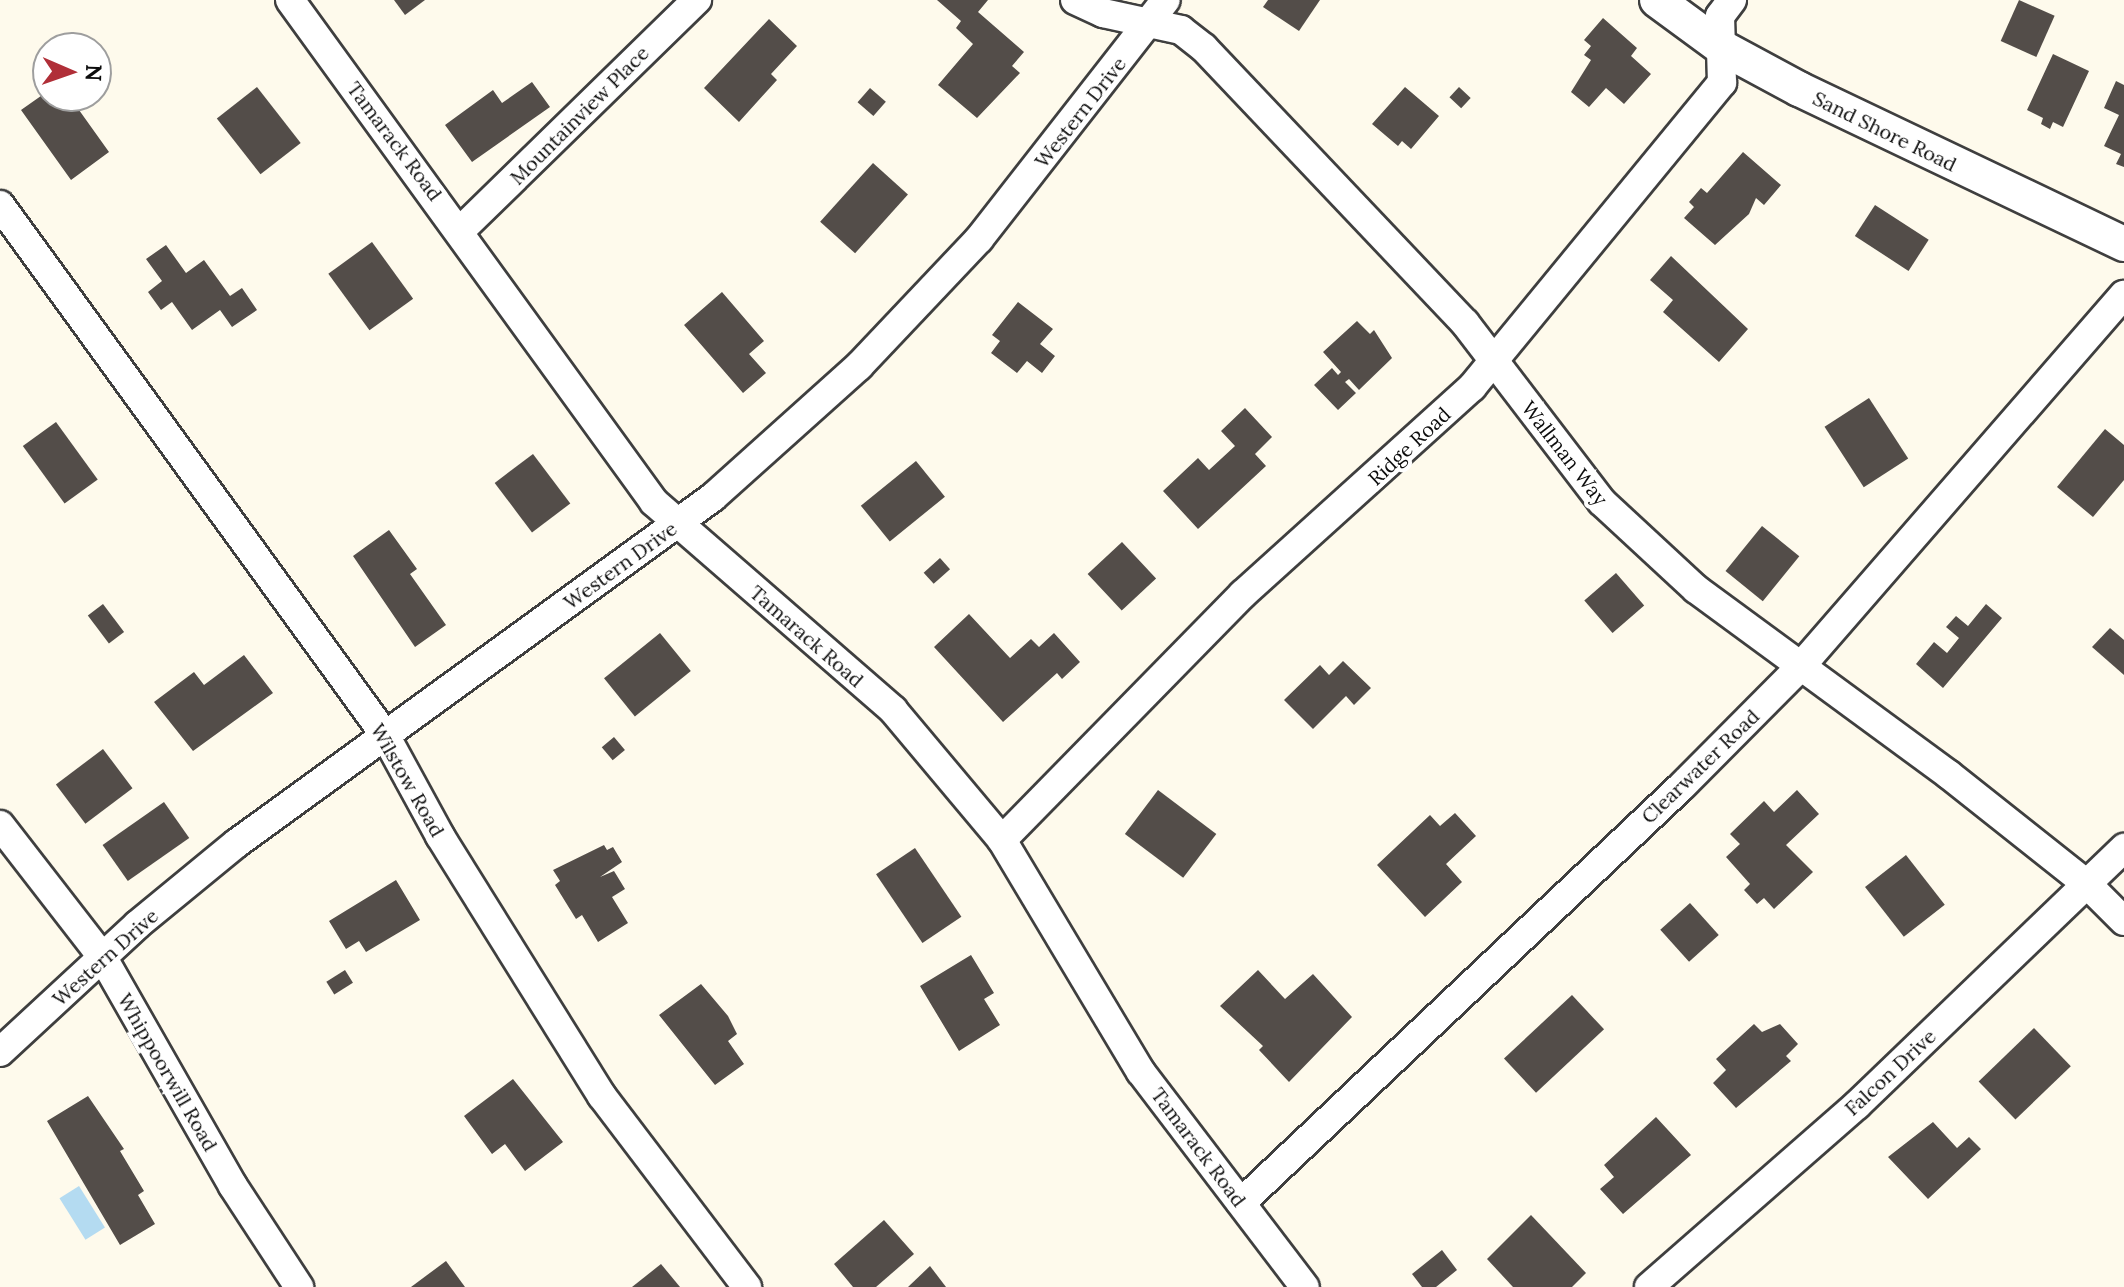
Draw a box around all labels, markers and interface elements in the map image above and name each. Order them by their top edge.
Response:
north arrow [32,32,112,112]
street label: Mountainview Place [505,41,653,189]
street label: Western Drive [1029,52,1131,172]
text: N [80,64,108,82]
street label: Tamarack Road [342,77,448,205]
street label: Sand Shore Road [1809,86,1961,176]
street label: Wallman Way [1517,396,1613,510]
street label: Ridge Road [1363,402,1455,490]
street label: Western Drive [559,516,681,614]
street label: Tamarack Road [745,580,869,692]
street label: Clearwater Road [1636,704,1764,828]
street label: Wilstow Road [366,719,450,841]
street label: Western Drive [47,903,163,1011]
street label: Whippoorwill Road [113,989,223,1155]
street label: Falcon Drive [1840,1024,1940,1120]
street label: Tamarack Road [1146,1083,1252,1211]

